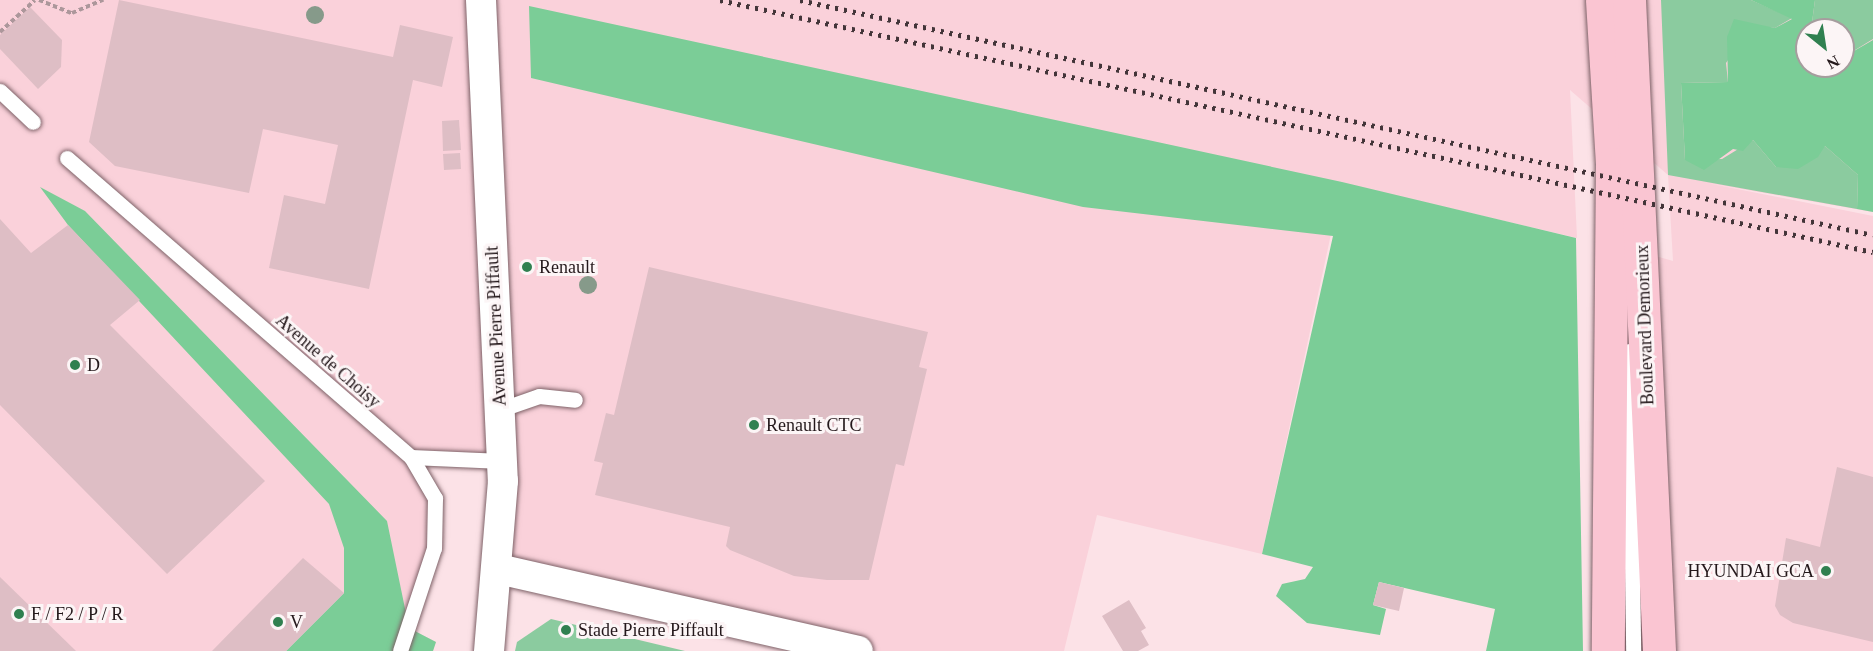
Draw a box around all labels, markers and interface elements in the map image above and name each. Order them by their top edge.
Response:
north arrow [1795,18,1855,78]
text: N [1824,52,1843,73]
street label: Boulevard Demorieux [1631,244,1659,406]
street label: Avenue Pierre Piffault [481,245,511,407]
place label: Renault [539,256,595,278]
marker: Renault [520,260,534,274]
street label: Avenue de Choisy [271,310,385,412]
place label: D [87,354,100,376]
marker: D [68,358,82,372]
place label: Renault CTC [766,414,861,436]
marker: Renault CTC [747,418,761,432]
place label: HYUNDAI GCA [1688,560,1814,582]
marker: HYUNDAI GCA [1819,564,1833,578]
place label: F / F2 / P / R [31,603,124,625]
marker: F / F2 / P / R [12,607,26,621]
place label: V [290,611,303,633]
marker: V [271,615,285,629]
place label: Stade Pierre Piffault [578,619,724,641]
marker: Stade Pierre Piffault [559,623,573,637]

